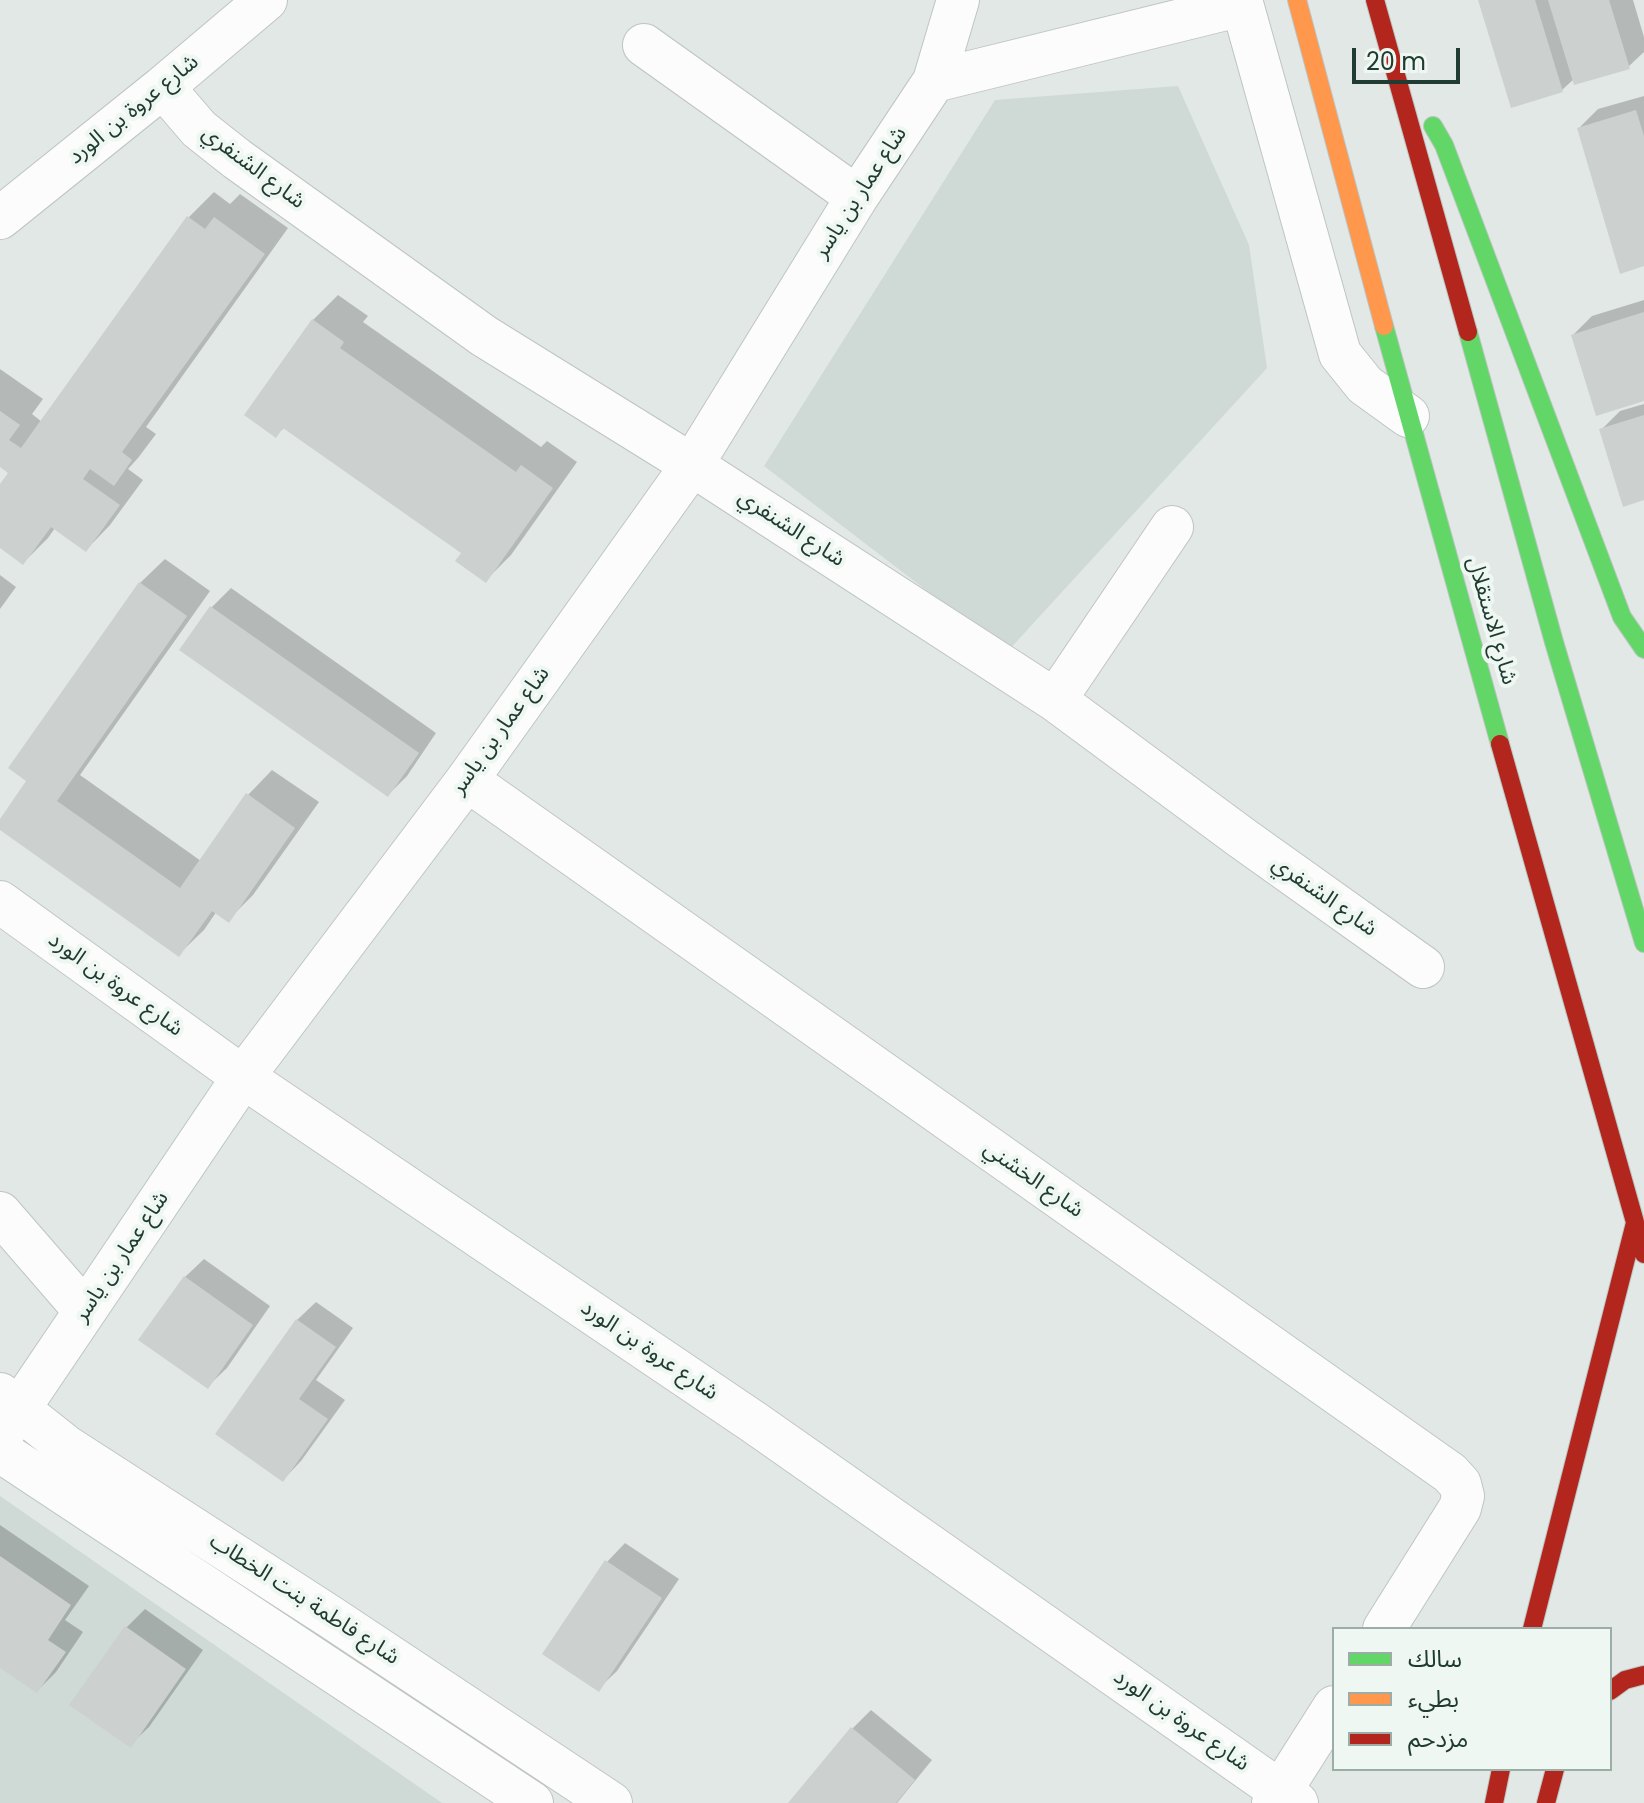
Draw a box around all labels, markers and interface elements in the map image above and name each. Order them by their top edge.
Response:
scale bar [1356,32,1464,82]
text: 20 m [1366,45,1426,78]
street label: شارع عروة بن الورد [63,49,205,171]
street label: شارع الشنفري [196,121,310,215]
street label: شاع عمار بن ياسر [809,122,913,264]
street label: شارع الشنفري [733,485,849,573]
street label: شارع الاستقلال [1460,554,1522,688]
street label: شاع عمار بن ياسر [446,662,556,800]
street label: شارع الشنفري [1266,851,1382,943]
street label: شارع عروة بن الورد [42,927,188,1043]
street label: شارع الخشني [978,1136,1088,1224]
street label: شاع عمار بن ياسر [69,1187,175,1327]
street label: شارع عروة بن الورد [575,1295,723,1407]
street label: شارع فاطمة بنت الخطاب [204,1529,404,1671]
legend [1332,1627,1612,1771]
text: سالك [1408,1642,1462,1675]
street label: شارع عروة بن الورد [1108,1664,1254,1778]
text: بطيء [1408,1682,1459,1715]
text: مزدحم [1408,1722,1468,1755]

